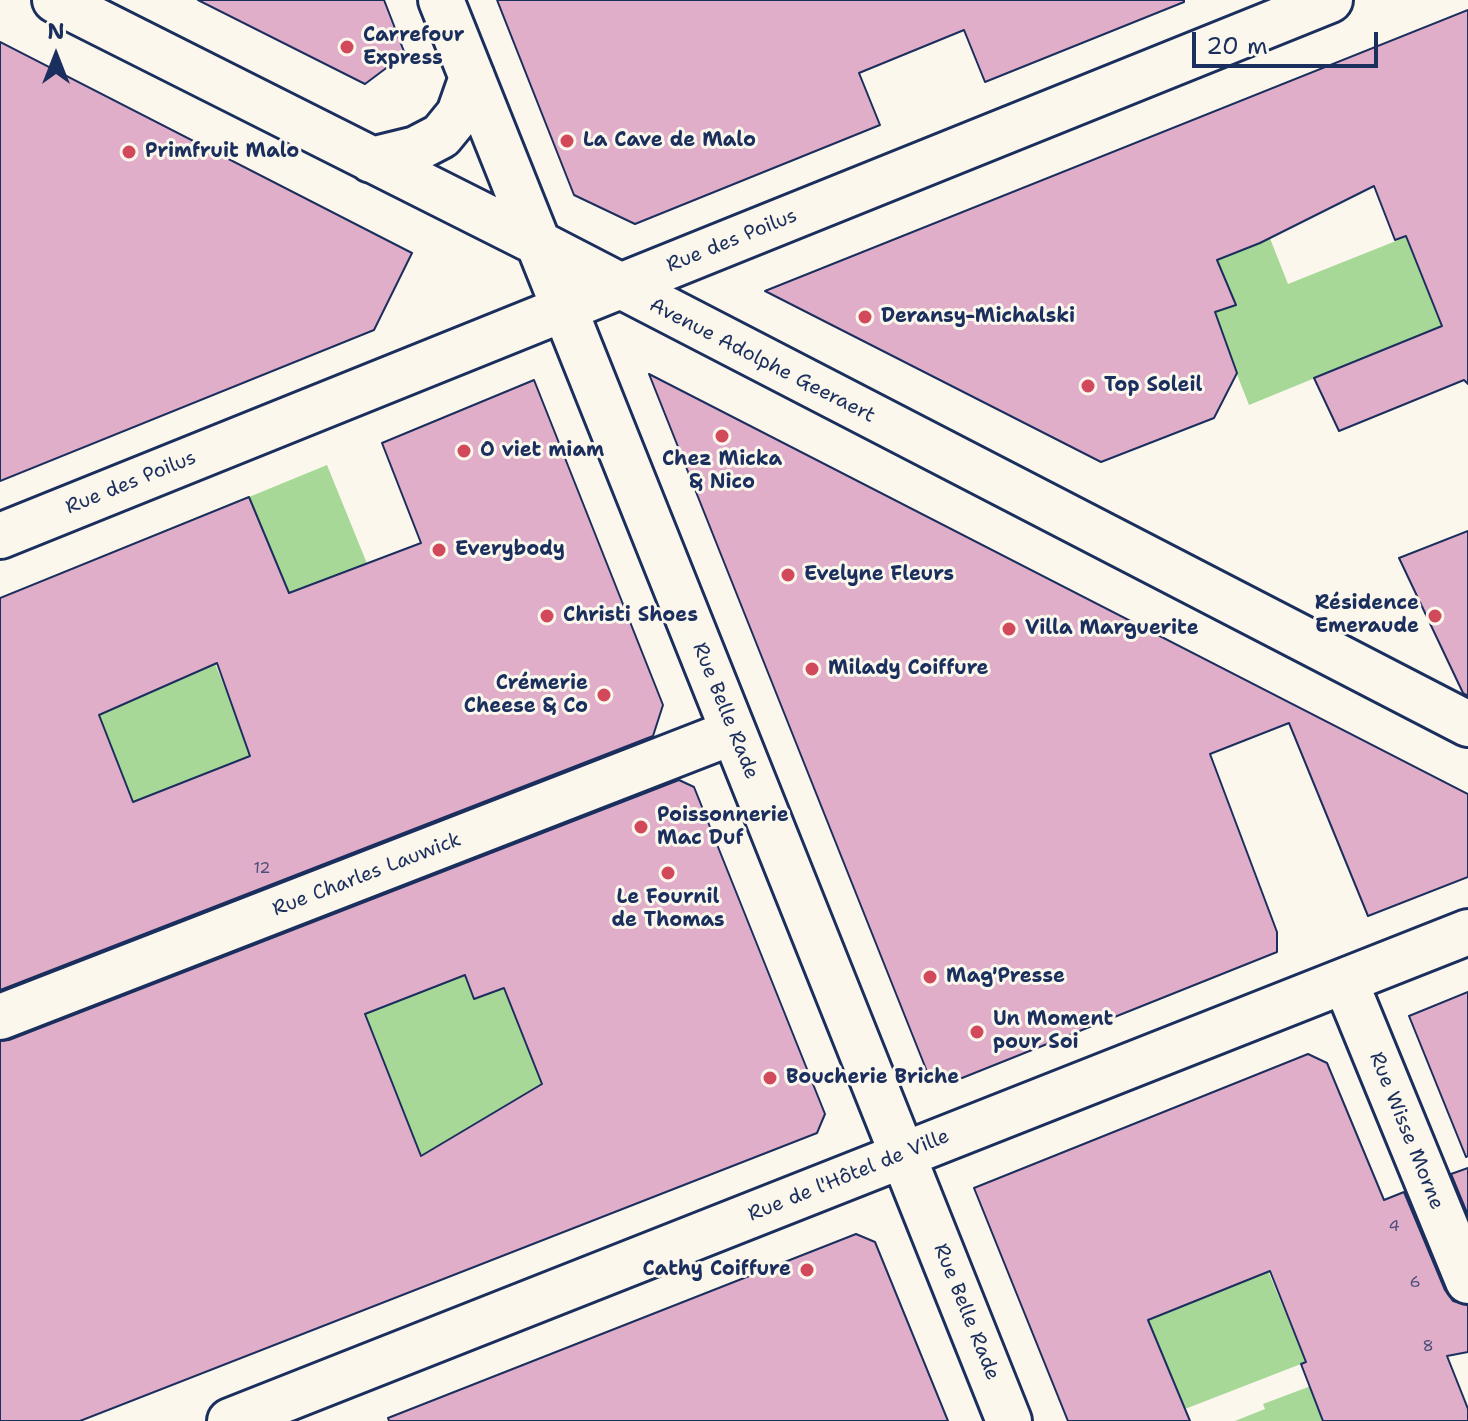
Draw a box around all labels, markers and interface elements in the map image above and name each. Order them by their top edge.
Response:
north arrow [16,16,96,96]
scale bar [1196,16,1382,66]
text: N [47,17,65,46]
place label: Carrefour Express [363,24,465,71]
text: 20 m [1206,30,1268,62]
marker: Carrefour Express [338,38,356,56]
place label: La Cave de Malo [583,129,756,153]
marker: La Cave de Malo [558,132,576,150]
place label: Primfruit Malo [145,140,299,164]
marker: Primfruit Malo [120,143,138,161]
street label: Rue des Poilus [663,204,801,278]
street label: Avenue Adolphe Geeraert [645,294,879,428]
place label: Deransy-Michalski [881,305,1075,329]
marker: Deransy-Michalski [856,308,874,326]
place label: Top Soleil [1104,374,1202,398]
marker: Top Soleil [1079,377,1097,395]
marker: Chez Micka & Nico [713,427,731,445]
place label: O viet miam [480,439,604,463]
marker: O viet miam [455,442,473,460]
street label: Rue des Poilus [62,446,200,520]
place label: Chez Micka & Nico [662,448,782,495]
place label: Everybody [455,538,565,562]
marker: Everybody [430,541,448,559]
place label: Evelyne Fleurs [804,563,954,587]
marker: Evelyne Fleurs [779,566,797,584]
place label: Résidence Emeraude [1315,592,1419,639]
place label: Christi Shoes [563,604,698,628]
marker: Christi Shoes [538,607,556,625]
marker: Résidence Emeraude [1426,607,1444,625]
place label: Villa Marguerite [1025,617,1199,641]
marker: Villa Marguerite [1000,620,1018,638]
street label: Rue Belle Rade [687,639,763,783]
place label: Milady Coiffure [828,657,989,681]
marker: Milady Coiffure [803,660,821,678]
place label: Crémerie Cheese & Co [464,672,588,719]
marker: Crémerie Cheese & Co [595,686,613,704]
place label: Poissonnerie Mac Duf [657,804,789,851]
marker: Poissonnerie Mac Duf [632,818,650,836]
street label: Rue Charles Lauwick [269,828,465,922]
house number: 12 [253,859,271,879]
marker: Le Fournil de Thomas [659,864,677,882]
place label: Le Fournil de Thomas [611,886,725,933]
place label: Mag'Presse [946,965,1065,989]
marker: Mag'Presse [921,968,939,986]
place label: Un Moment pour Soi [993,1008,1113,1055]
marker: Un Moment pour Soi [968,1023,986,1041]
street label: Rue Wisse Morne [1363,1049,1449,1213]
place label: Boucherie Briche [786,1066,959,1090]
marker: Boucherie Briche [761,1069,779,1087]
street label: Rue de l'Hôtel de Ville [745,1125,953,1227]
house number: 4 [1388,1217,1400,1237]
street label: Rue Belle Rade [928,1240,1004,1384]
place label: Cathy Coiffure [642,1258,791,1282]
marker: Cathy Coiffure [798,1261,816,1279]
house number: 6 [1409,1273,1421,1293]
house number: 8 [1422,1337,1434,1357]

